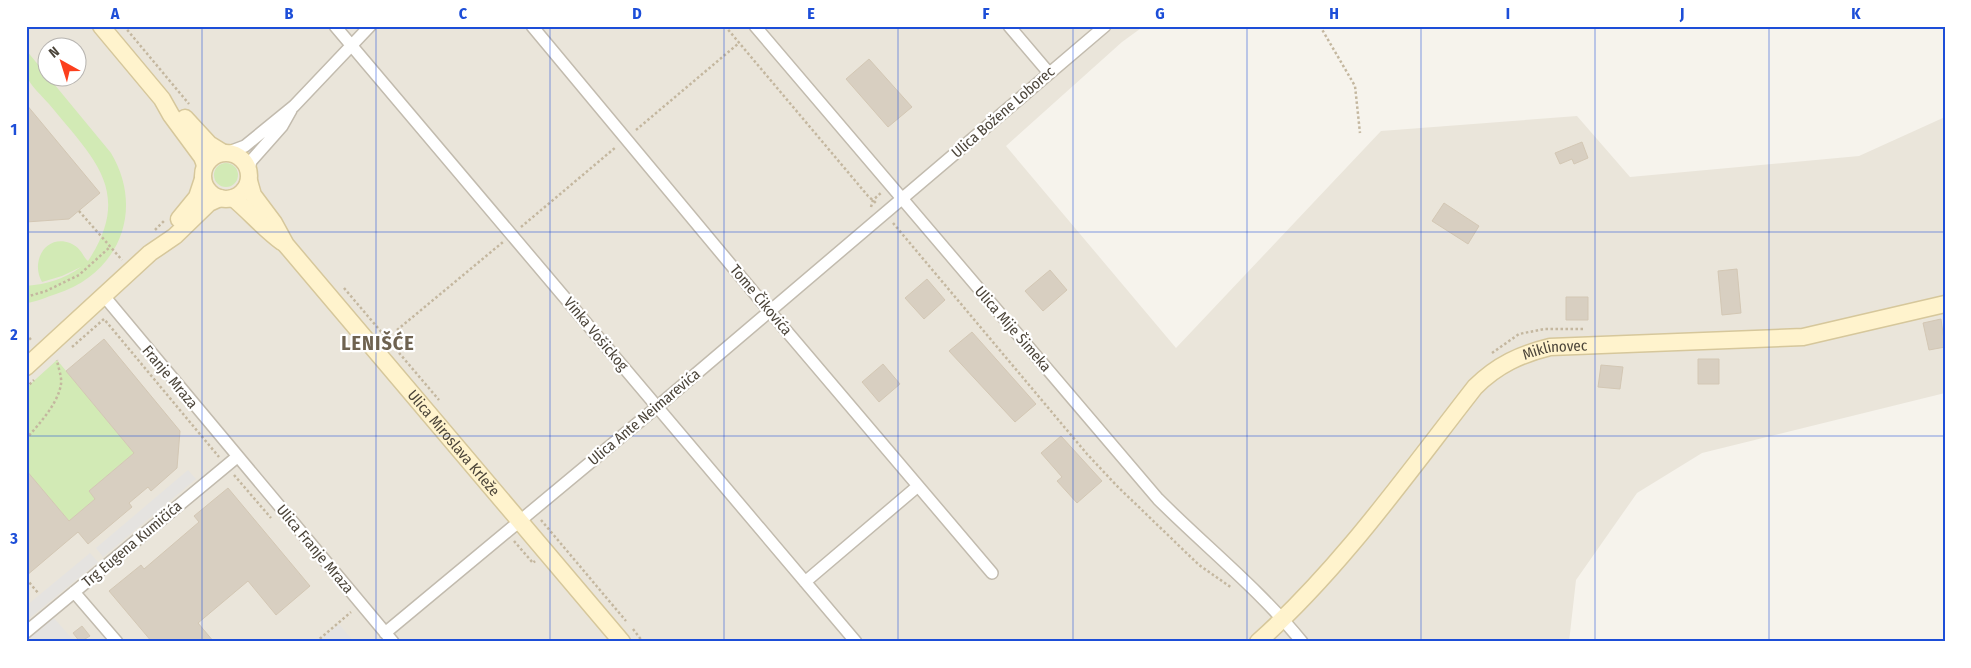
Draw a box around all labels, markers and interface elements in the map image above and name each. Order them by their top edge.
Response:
text: A [110,4,120,23]
text: B [285,4,294,23]
text: C [459,4,468,23]
text: D [632,4,642,23]
text: E [807,4,815,23]
text: F [982,4,990,23]
text: G [1155,4,1165,23]
text: H [1329,4,1339,23]
text: I [1506,4,1510,23]
text: J [1679,4,1684,23]
text: K [1851,4,1861,23]
north arrow [38,38,88,88]
text: N [46,43,63,62]
street label: Ulica Božene Loborec [948,62,1059,162]
text: 1 [11,120,17,139]
street label: Tome Čikovića [726,261,796,339]
street label: Ulica Mije Šimeka [971,283,1055,375]
street label: Vinka Vošickog [560,294,632,374]
text: 2 [9,325,18,344]
district label: LENIŠĆE [341,330,415,355]
street label: Miklinovec [1520,337,1588,364]
street label: Franje Mraza [138,342,202,412]
street label: Ulica Ante Neimarevića [584,365,704,469]
street label: Ulica Miroslava Krleže [404,386,504,500]
street label: Trg Eugena Kumičića [79,497,185,591]
street label: Ulica Franje Mraza [273,501,357,597]
text: 3 [9,529,18,548]

